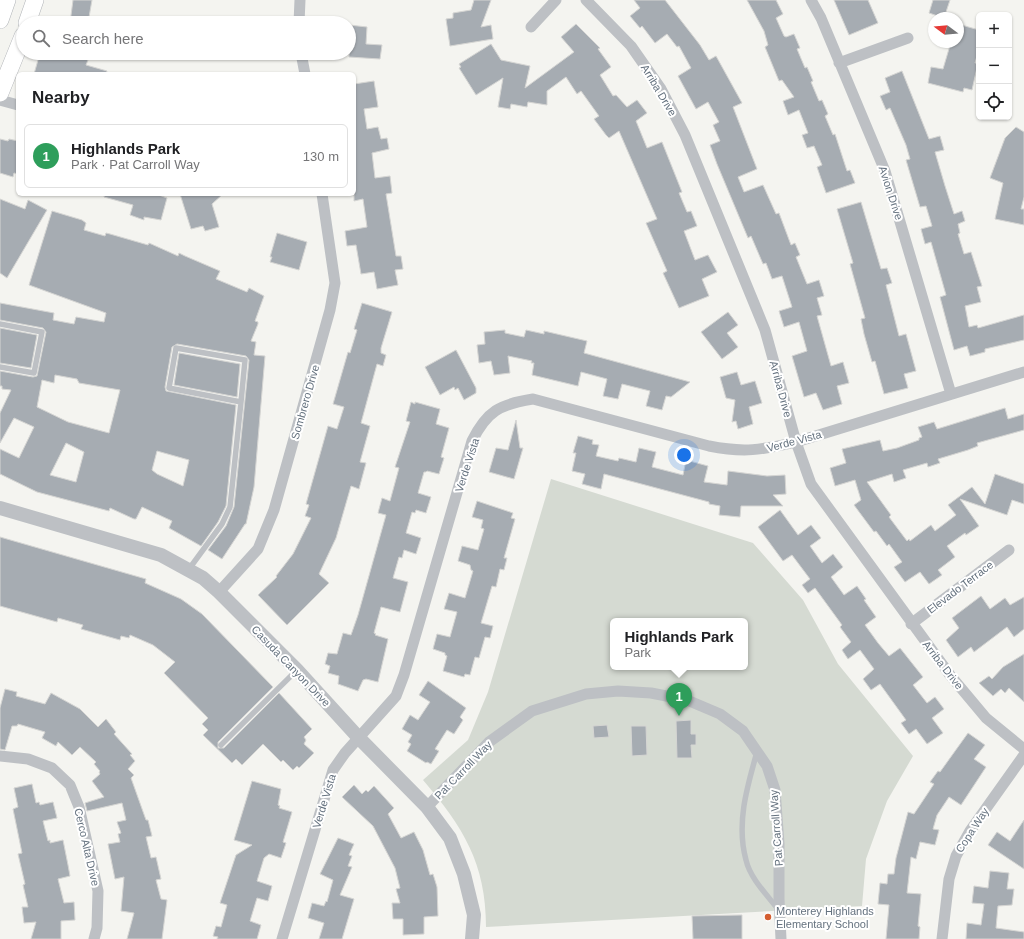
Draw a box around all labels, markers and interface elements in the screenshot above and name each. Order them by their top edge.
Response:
north arrow [928,12,964,48]
map controls [976,12,1012,120]
button: + [976,12,1012,48]
search box [16,16,356,60]
icon: search [30,27,52,49]
text: Search here [62,30,144,47]
button: − [976,48,1012,84]
street label: Arriba Drive [639,62,679,118]
button: locate [976,84,1012,120]
text: Nearby [32,88,90,107]
text: Highlands Park [71,140,180,157]
text: 1 [42,149,50,164]
text: 130 m [303,149,339,164]
text: Park · Pat Carroll Way [71,157,200,172]
street label: Avion Drive [877,164,905,222]
street label: Arriba Drive [768,359,794,419]
street label: Sombrero Drive [289,363,321,441]
street label: Verde Vista [765,428,823,454]
street label: Verde Vista [453,436,482,494]
your location [674,445,694,465]
street label: Elevado Terrace [925,558,995,616]
popup [610,618,748,670]
street label: Casuda Canyon Drive [249,623,333,709]
text: Highlands Park [624,628,734,645]
street label: Arriba Drive [920,638,966,692]
text: Park [624,645,651,660]
pin: 1 [666,683,692,716]
street label: Pat Carroll Way [432,738,494,802]
street label: Verde Vista [310,772,338,830]
street label: Pat Carroll Way [767,789,785,867]
street label: Copa Way [953,805,991,855]
street label: Cerco Alta Drive [72,807,102,887]
place label: Monterey Highlands Elementary School [776,905,874,930]
marker: Monterey Highlands Elementary School [763,912,773,922]

